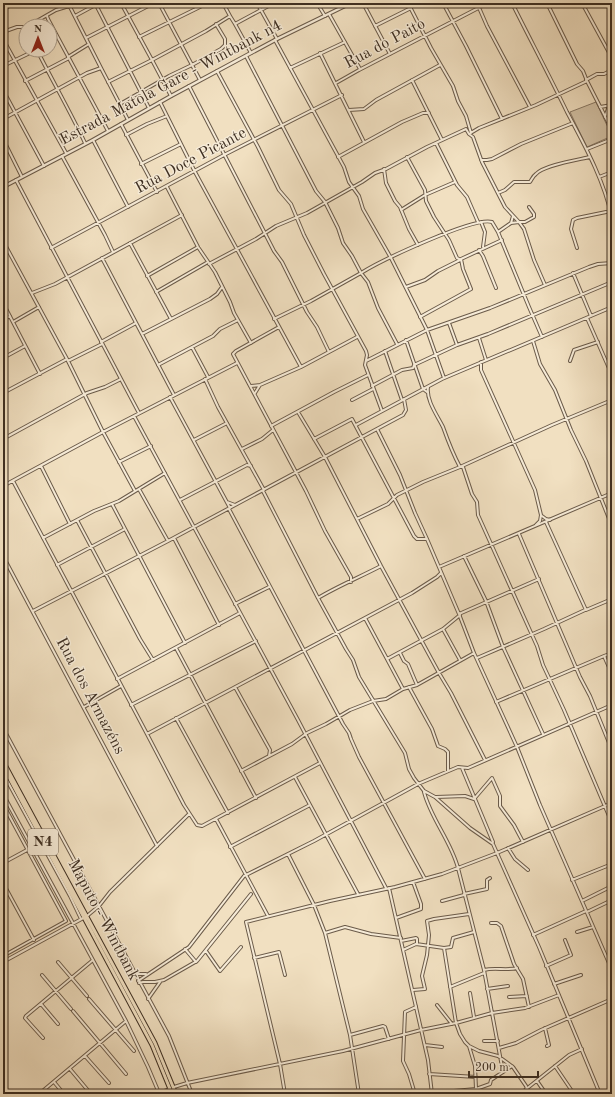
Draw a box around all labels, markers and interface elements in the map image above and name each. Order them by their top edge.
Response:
street label: Rua do Paito [342,16,428,72]
street label: Estrada Matola Gare - Wintbank n4 [57,17,285,149]
north arrow [18,18,58,58]
text: N [34,24,43,35]
street label: Rua Doce Picante [133,125,249,197]
street label: Rua dos Armazéns [53,635,127,757]
road number: N4 [28,829,58,855]
street label: Maputo - Wintbank [64,857,142,983]
scale bar [469,1053,538,1079]
text: 200 m [475,1062,509,1074]

